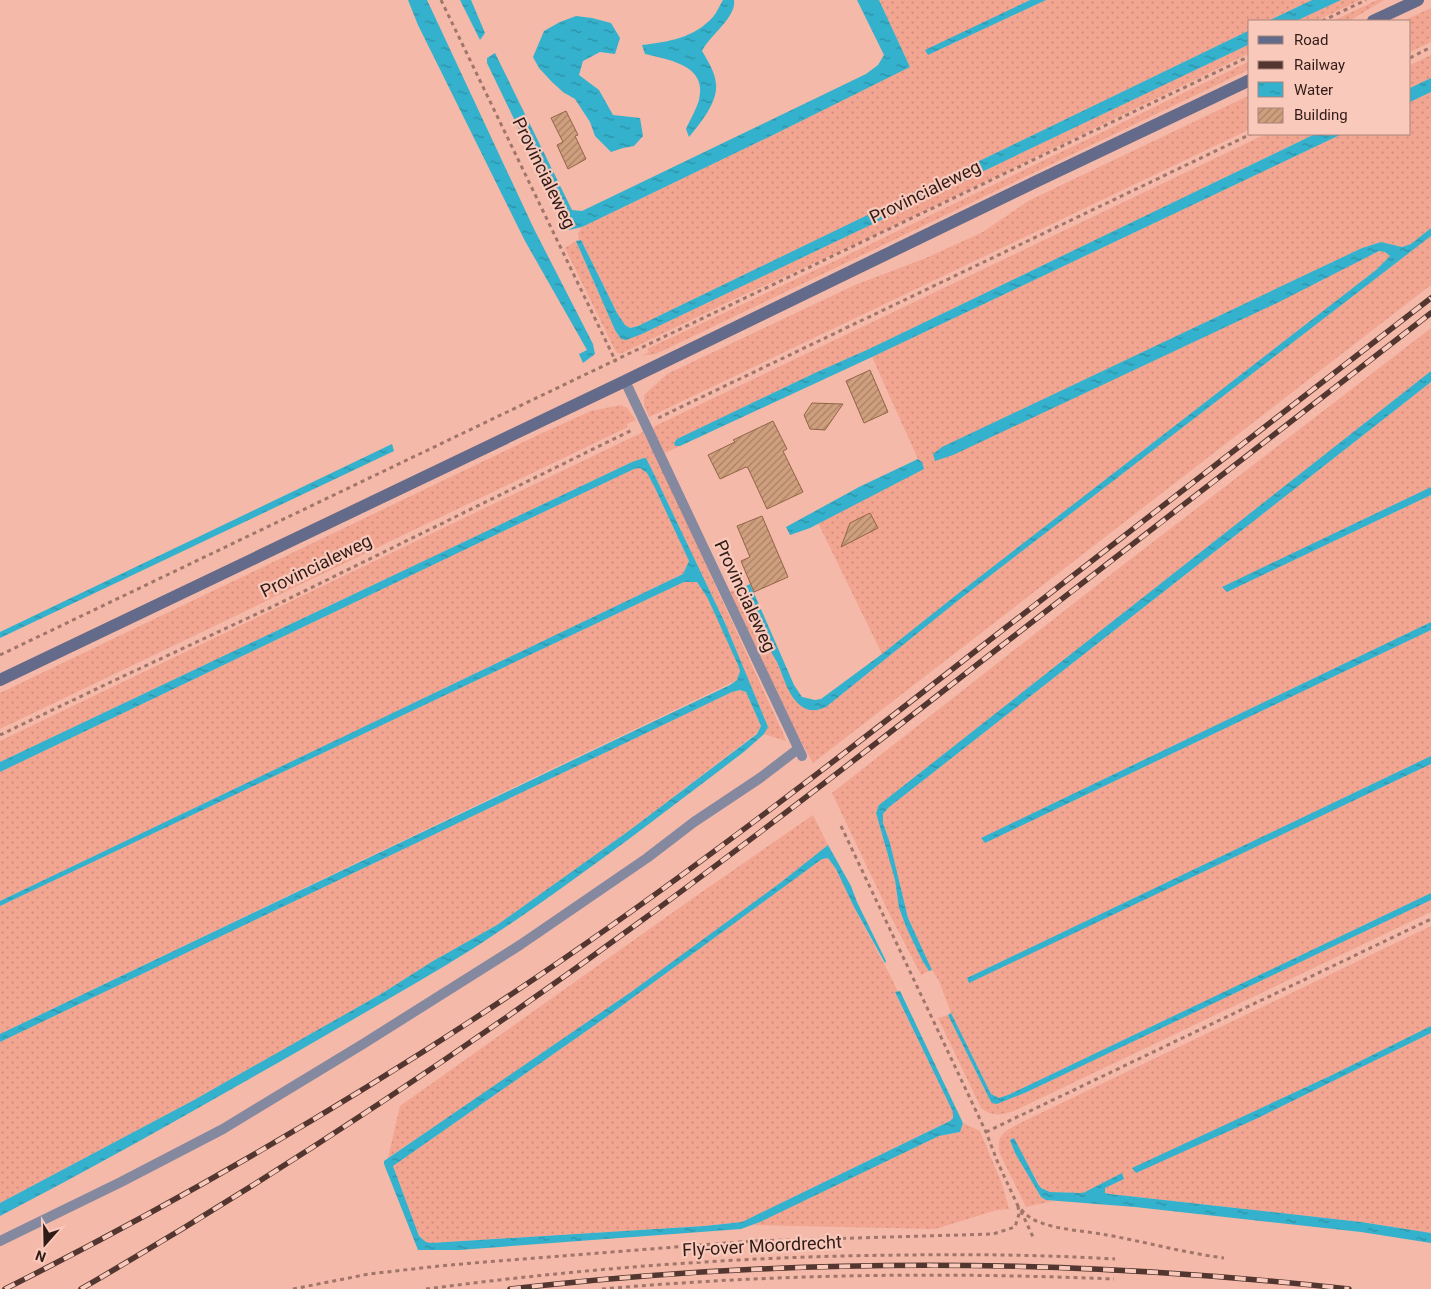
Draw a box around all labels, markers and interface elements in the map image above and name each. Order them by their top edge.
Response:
legend [1248,20,1411,135]
text: Road [1294,31,1328,49]
text: Railway [1294,56,1345,74]
text: Water [1294,81,1333,99]
text: Building [1294,106,1348,124]
street label: Provincialeweg [508,114,580,232]
street label: Provincialeweg [866,156,984,228]
street label: Provincialeweg [257,530,375,602]
street label: Provincialeweg [710,536,781,655]
north arrow [20,1219,70,1269]
street label: Fly-over Moordrecht [682,1231,842,1260]
text: N [33,1247,48,1265]

